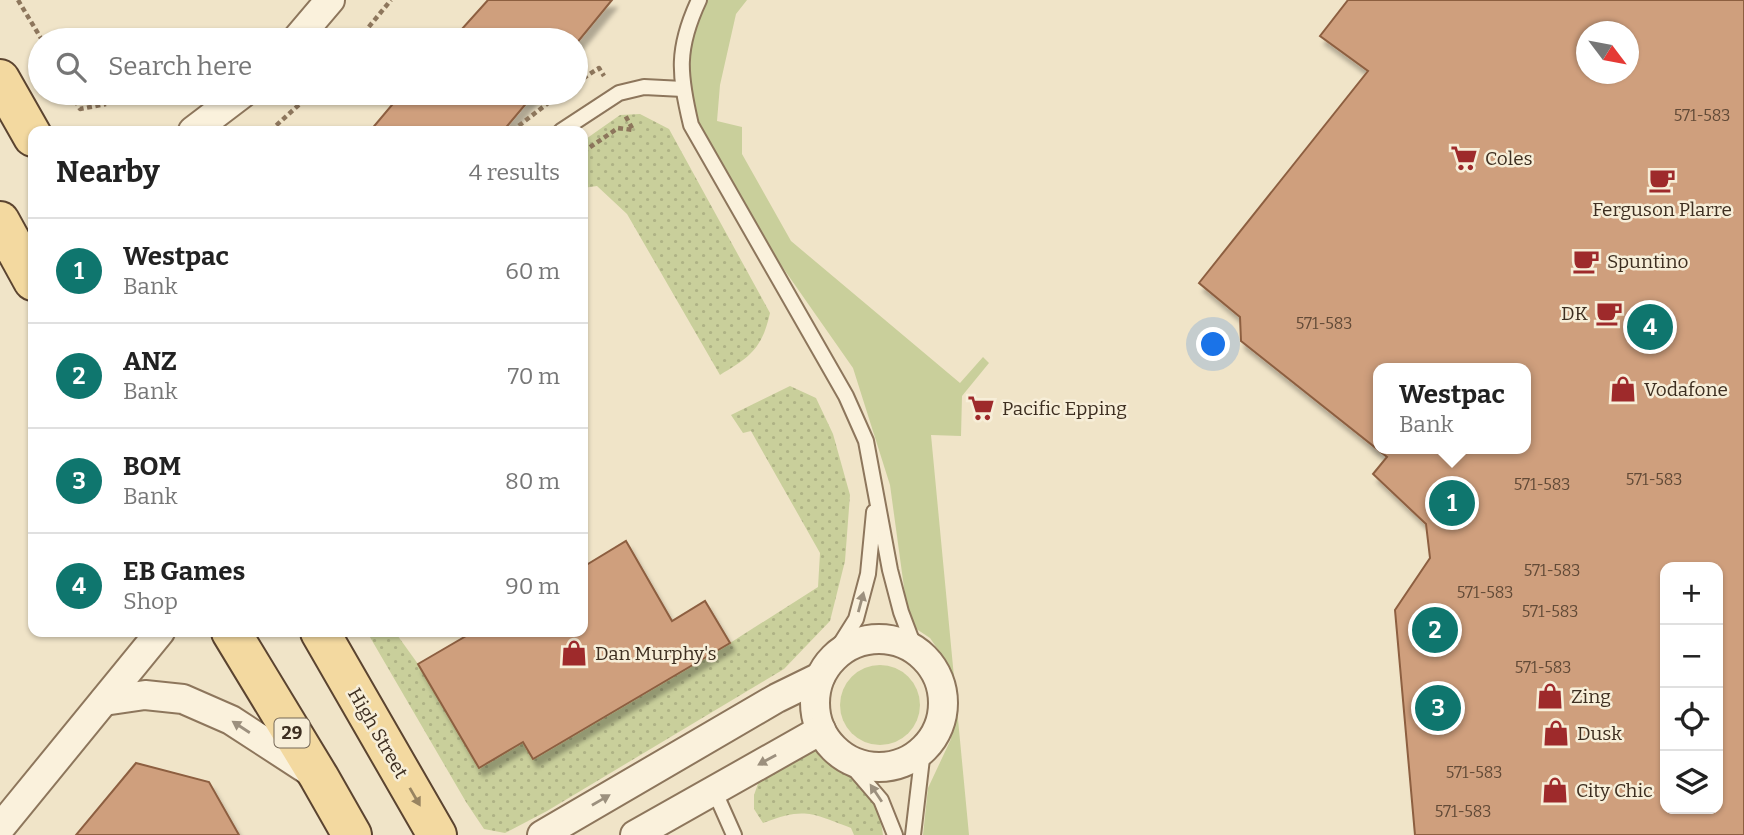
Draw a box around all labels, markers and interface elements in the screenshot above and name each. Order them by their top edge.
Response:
north arrow [1576,21,1639,84]
search box [28,28,588,105]
icon: search [52,48,90,86]
text: Search here [108,51,252,82]
house number: 571-583 [1674,106,1730,125]
supermarket icon: Coles [1449,143,1479,173]
place label: Coles [1485,147,1533,170]
text: Nearby [56,154,160,190]
text: 4 results [469,158,560,186]
cafe icon: Ferguson Plarre [1647,165,1677,195]
place label: Ferguson Plarre [1592,198,1732,221]
text: Westpac [123,241,229,272]
cafe icon: Spuntino [1571,246,1601,276]
place label: Spuntino [1607,250,1688,273]
text: 1 [74,257,84,285]
text: 60 m [505,257,560,285]
text: Bank [123,272,177,300]
cafe icon: DK [1594,298,1624,328]
pin: 4 [1627,301,1673,353]
place label: DK [1561,302,1589,325]
house number: 571-583 [1296,314,1352,333]
your location [1196,327,1230,361]
text: ANZ [123,346,177,377]
text: 2 [73,362,85,390]
text: 70 m [508,362,560,390]
popup [1373,363,1531,454]
shop icon: Vodafone [1608,374,1638,404]
text: Bank [123,377,177,405]
place label: Vodafone [1644,378,1728,401]
text: Westpac [1399,379,1505,410]
supermarket icon: Pacific Epping [966,393,996,423]
place label: Pacific Epping [1002,397,1127,420]
text: Bank [1399,410,1453,438]
text: BOM [123,451,181,482]
text: 3 [72,467,86,495]
text: 80 m [505,467,560,495]
house number: 571-583 [1626,470,1682,489]
house number: 571-583 [1514,475,1570,494]
pin: 1 [1429,477,1475,529]
text: Bank [123,482,177,510]
text: EB Games [123,556,245,587]
house number: 571-583 [1524,561,1580,580]
map controls [1660,562,1723,814]
button: + [1660,562,1723,625]
text: 4 [72,572,86,600]
text: 90 m [505,572,560,600]
house number: 571-583 [1457,583,1513,602]
text: Shop [123,587,178,615]
one-way arrow [856,591,867,613]
house number: 571-583 [1522,602,1578,621]
pin: 2 [1412,604,1458,656]
button: − [1660,625,1723,688]
shop icon: Dan Murphy's [559,638,589,668]
place label: Dan Murphy's [595,642,716,665]
house number: 571-583 [1515,658,1571,677]
shop icon: Zing [1535,681,1565,711]
pin: 3 [1415,682,1461,734]
street label: High Street [343,684,413,782]
place label: Zing [1571,685,1611,708]
button: locate [1660,688,1723,751]
road number: 29 [274,718,310,748]
shop icon: Dusk [1541,718,1571,748]
one-way arrow [232,721,251,734]
place label: Dusk [1577,722,1622,745]
button: layers [1660,751,1723,814]
one-way arrow [757,754,777,766]
house number: 571-583 [1446,763,1502,782]
shop icon: City Chic [1540,775,1570,805]
place label: City Chic [1576,779,1653,802]
one-way arrow [869,783,882,803]
one-way arrow [409,788,421,807]
one-way arrow [591,794,610,807]
house number: 571-583 [1435,802,1491,821]

